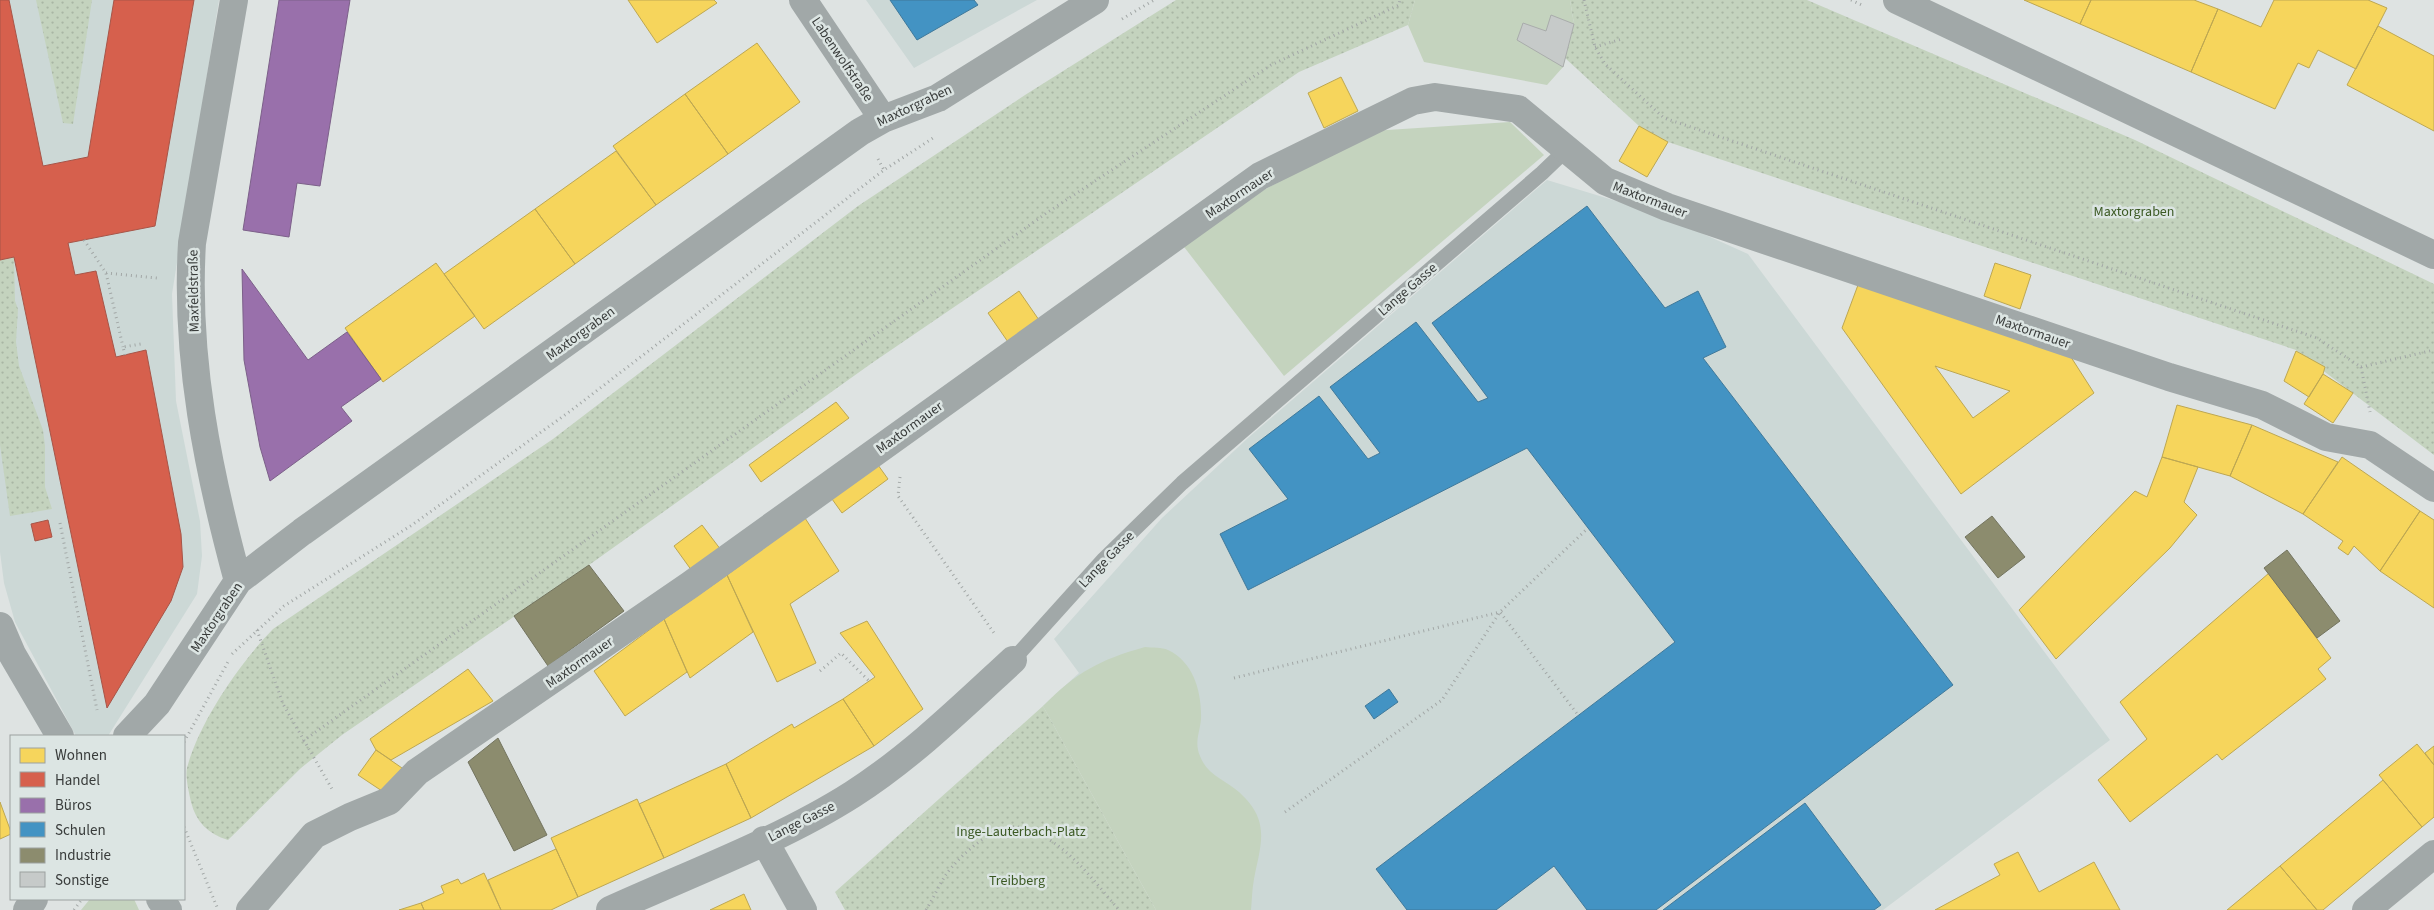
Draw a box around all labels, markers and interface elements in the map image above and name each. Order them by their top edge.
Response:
street label: Labenwolfstraße [806,13,878,106]
street label: Maxtorgraben [873,80,955,132]
street label: Maxtormauer [1202,164,1278,224]
street label: Maxtormauer [1610,177,1690,223]
park label: Maxtorgraben [2094,202,2174,222]
street label: Maxfeldstraße [183,249,205,332]
street label: Lange Gasse [1374,258,1442,321]
street label: Maxtorgraben [542,302,619,366]
street label: Maxtormauer [1992,310,2073,354]
street label: Maxtormauer [872,397,947,459]
street label: Lange Gasse [1074,527,1139,593]
street label: Maxtorgraben [186,578,248,657]
street label: Maxtormauer [542,632,617,693]
legend [10,735,185,900]
text: Wohnen [55,745,107,766]
text: Handel [55,770,100,791]
text: Büros [55,795,91,816]
street label: Lange Gasse [765,797,838,847]
text: Schulen [55,820,106,841]
park label: Inge-Lauterbach-Platz [956,822,1086,842]
text: Industrie [55,845,111,866]
text: Sonstige [55,870,109,891]
park label: Treibberg [989,871,1045,891]

